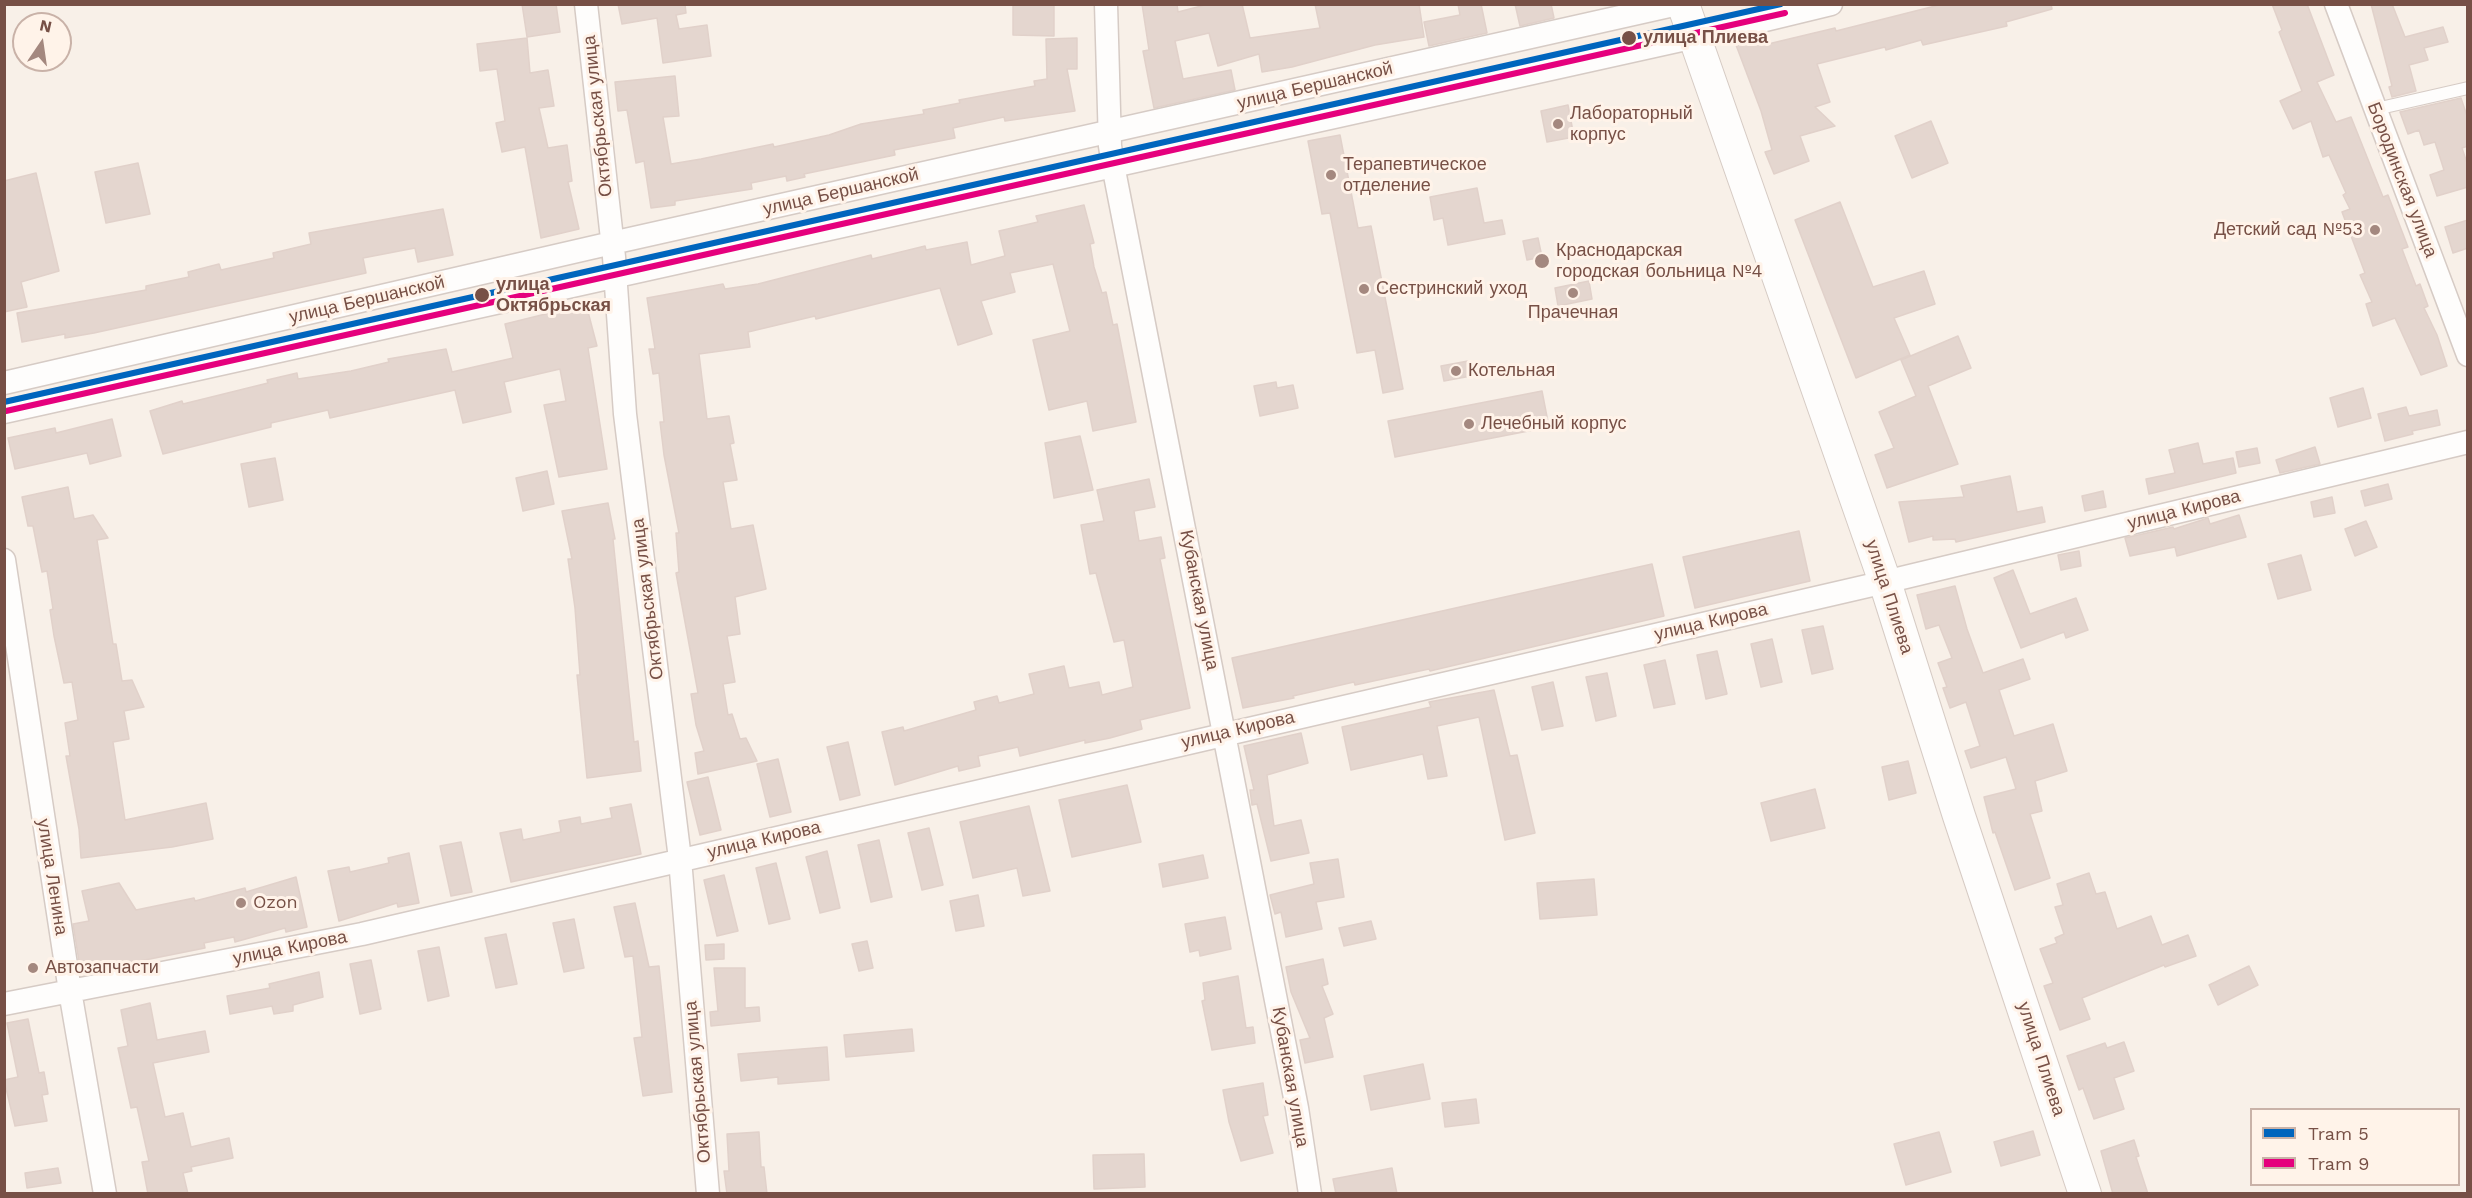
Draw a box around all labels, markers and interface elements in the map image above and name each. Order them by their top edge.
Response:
north arrow [12,12,72,72]
text: N [38,15,54,37]
place label: улица Плиева [1643,27,1768,49]
marker: улица Плиева [1620,29,1638,47]
street label: Октябрьская улица [579,34,617,198]
street label: улица Бершанской [1235,58,1395,114]
street label: Бородинская улица [2362,99,2442,261]
place label: Лабораторный корпус [1570,103,1693,146]
marker: Лабораторный корпус [1551,117,1565,131]
place label: Терапевтическое отделение [1343,154,1487,196]
street label: улица Бершанской [761,164,921,220]
marker: Терапевтическое отделение [1324,168,1338,182]
place label: Детский сад №53 [2214,219,2363,241]
marker: Детский сад №53 [2368,223,2382,237]
place label: Краснодарская городская больница №4 [1556,240,1762,282]
marker: Краснодарская городская больница №4 [1533,252,1551,270]
street label: улица Бершанской [287,272,447,328]
place label: улица Октябрьская [496,274,611,316]
place label: Сестринский уход [1376,278,1527,300]
marker: Сестринский уход [1357,282,1371,296]
marker: улица Октябрьская [473,286,491,304]
marker: Прачечная [1566,286,1580,300]
place label: Прачечная [1528,302,1618,324]
place label: Котельная [1468,360,1555,382]
marker: Котельная [1449,364,1463,378]
place label: Лечебный корпус [1481,413,1626,435]
marker: Лечебный корпус [1462,417,1476,431]
street label: улица Кирова [2125,486,2243,534]
street label: Октябрьская улица [627,517,669,681]
street label: Кубанская улица [1175,528,1223,672]
street label: улица Плиева [1860,537,1918,657]
street label: улица Кирова [1652,598,1770,646]
street label: улица Кирова [1179,706,1297,754]
street label: улица Кирова [705,816,823,864]
street label: улица Ленина [32,817,72,937]
place label: Ozon [253,892,298,914]
marker: Ozon [234,896,248,910]
street label: улица Кирова [231,926,349,970]
place label: Автозапчасти [45,957,159,979]
marker: Автозапчасти [26,961,40,975]
street label: улица Плиева [2012,999,2070,1119]
street label: Октябрьская улица [680,1000,716,1164]
street label: Кубанская улица [1267,1005,1313,1149]
legend [2250,1108,2460,1186]
text: Tram 5 [2308,1123,2369,1144]
text: Tram 9 [2308,1153,2369,1174]

